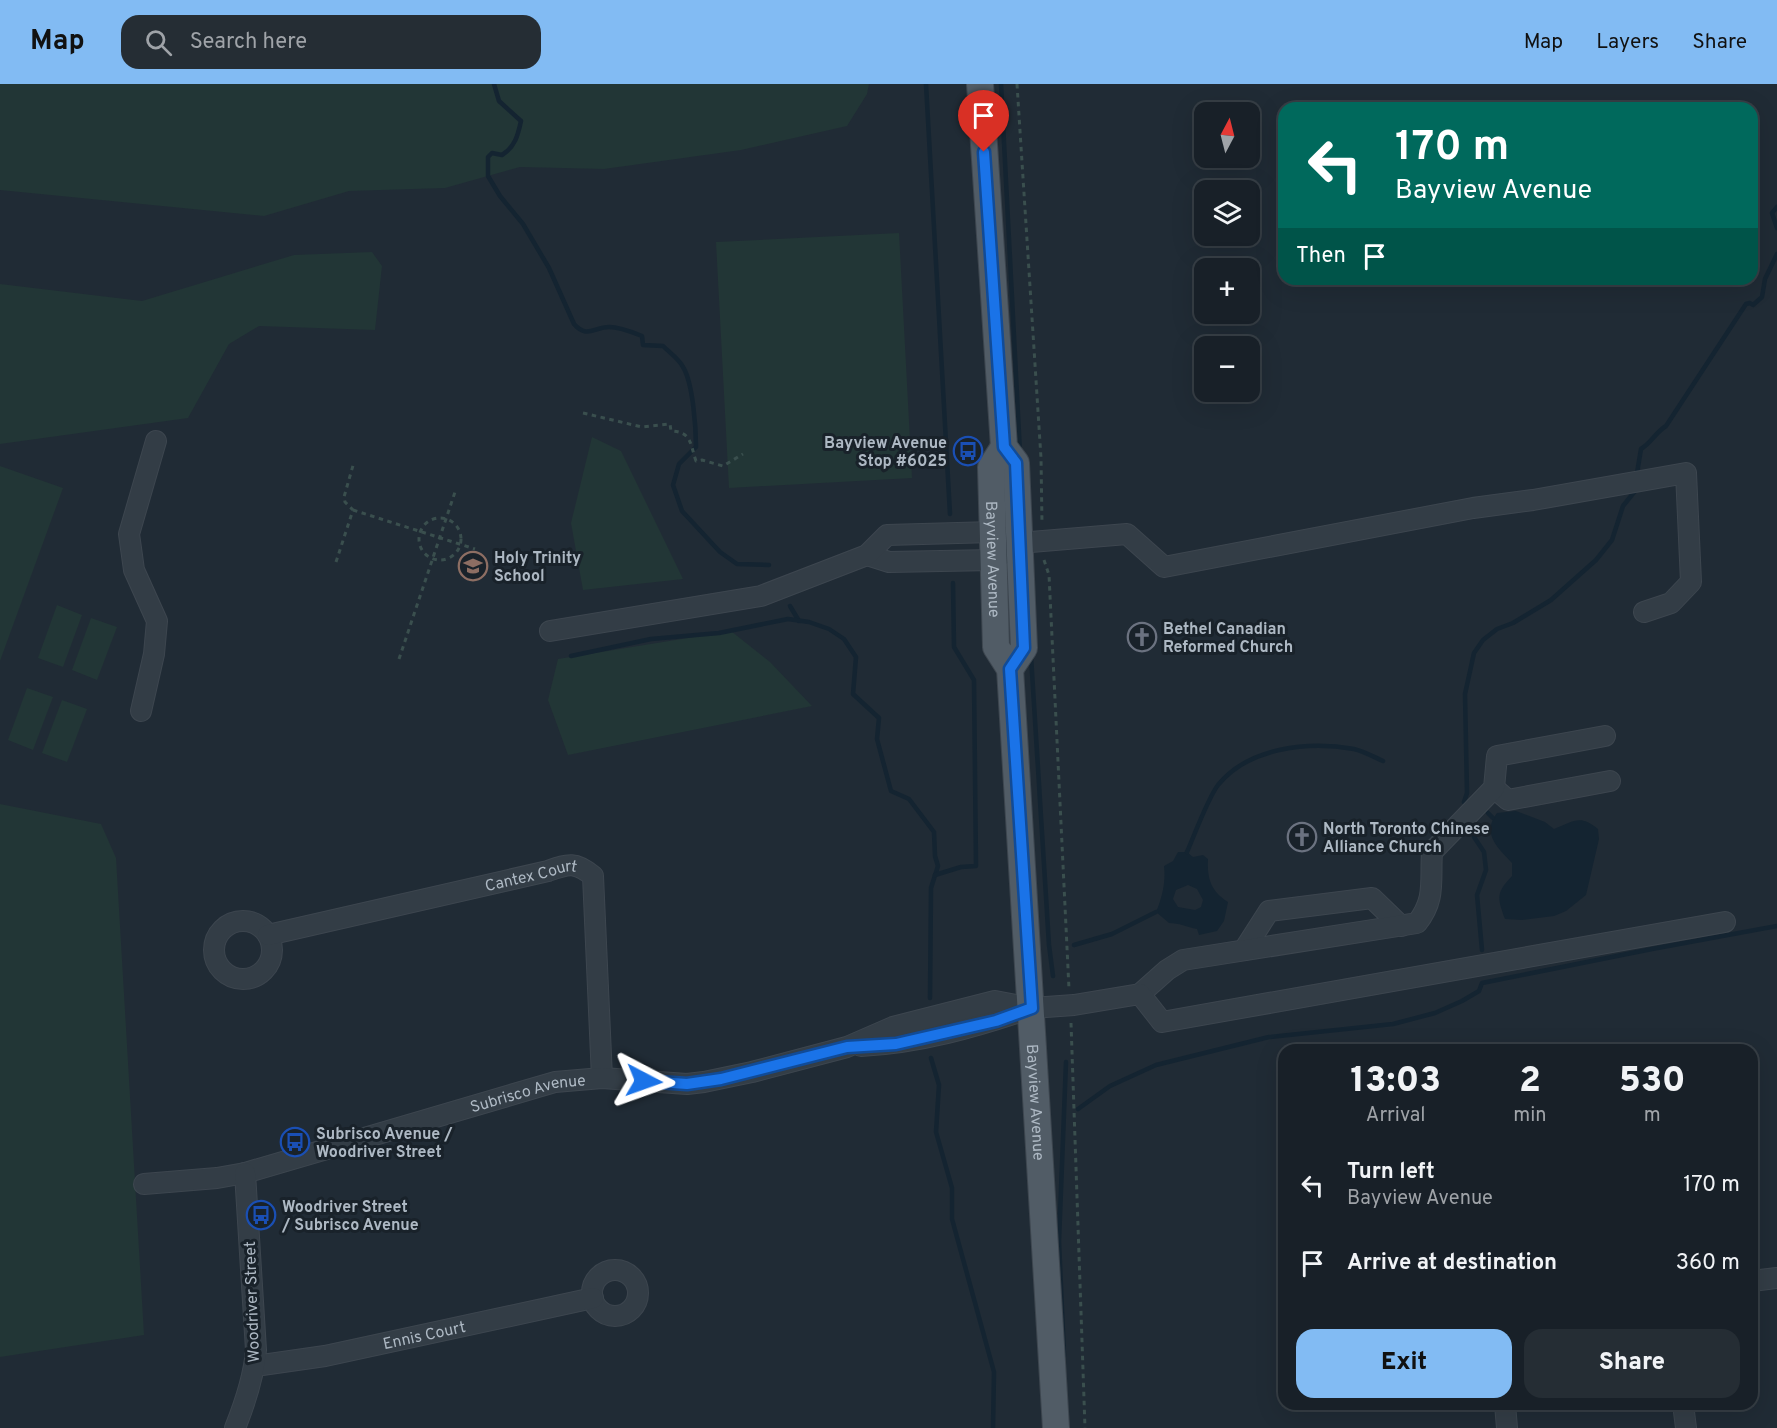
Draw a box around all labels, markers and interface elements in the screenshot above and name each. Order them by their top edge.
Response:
search box [121,15,541,69]
text: Map [30,24,85,60]
icon: search [142,26,175,59]
text: Search here [190,29,307,56]
text: Map [1524,29,1563,56]
text: Layers [1596,29,1659,56]
text: Share [1692,29,1747,56]
pin [958,90,1009,152]
icon: arrive [967,99,1000,132]
north arrow [1194,102,1260,168]
map controls [1194,102,1260,402]
text: 170 m [1395,122,1509,175]
icon: left [1296,126,1374,204]
text: Bayview Avenue [1395,174,1592,208]
button: layers [1194,180,1260,246]
icon: arrive [1358,240,1391,273]
text: Then [1296,243,1346,270]
button: + [1194,258,1260,324]
button: − [1194,336,1260,402]
place label: Bayview Avenue Stop #6025 [824,434,947,472]
bus stop icon: Bayview Avenue Stop #6025 [952,435,984,467]
street label: Bayview Avenue [980,501,1003,618]
place label: Holy Trinity School [494,549,581,587]
school or university icon: Holy Trinity School [457,550,489,582]
place label: Bethel Canadian Reformed Church [1163,620,1293,658]
church icon: Bethel Canadian Reformed Church [1126,621,1158,653]
place label: North Toronto Chinese Alliance Church [1323,820,1490,858]
church icon: North Toronto Chinese Alliance Church [1286,821,1318,853]
street label: Cantex Court [483,857,579,897]
street label: Bayview Avenue [1021,1043,1048,1161]
position arrow [612,1049,676,1113]
text: 13:03 [1350,1059,1441,1105]
text: 2 [1519,1059,1541,1105]
text: 530 [1619,1059,1686,1105]
street label: Subrisco Avenue [468,1071,587,1118]
text: Arrival [1366,1103,1425,1129]
text: min [1513,1103,1547,1129]
text: m [1644,1103,1661,1129]
place label: Subrisco Avenue / Woodriver Street [316,1125,453,1163]
bus stop icon: Subrisco Avenue / Woodriver Street [279,1126,311,1158]
text: Turn left [1347,1159,1435,1186]
icon: left [1296,1169,1329,1202]
text: 170 m [1683,1172,1740,1199]
text: Bayview Avenue [1347,1186,1493,1212]
place label: Woodriver Street / Subrisco Avenue [281,1198,419,1236]
bus stop icon: Woodriver Street / Subrisco Avenue [245,1199,277,1231]
street label: Woodriver Street [241,1241,265,1363]
icon: arrive [1296,1247,1329,1280]
text: Arrive at destination [1347,1250,1557,1277]
text: 360 m [1676,1250,1740,1277]
street label: Ennis Court [381,1318,468,1355]
button: Exit [1296,1329,1512,1398]
button: Share [1524,1329,1740,1398]

